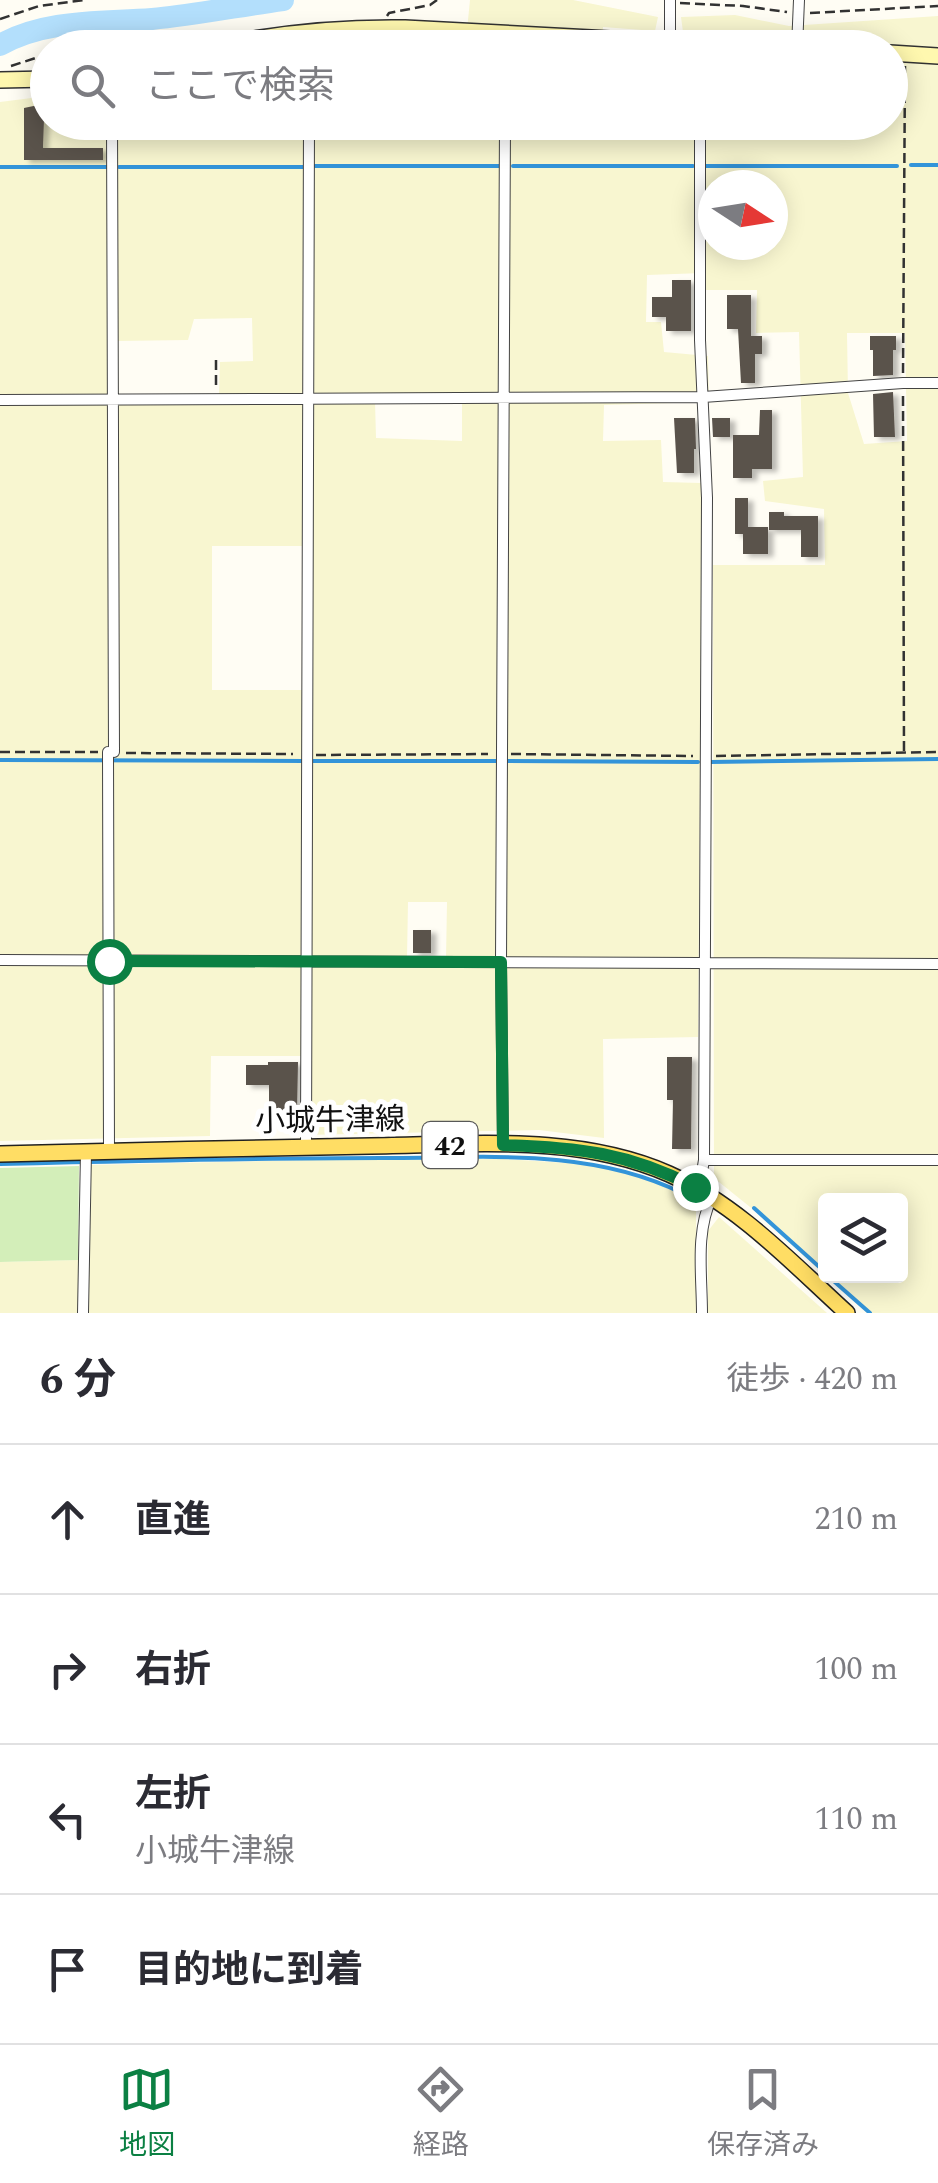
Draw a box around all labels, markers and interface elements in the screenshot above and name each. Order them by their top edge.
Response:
search box [30,30,908,140]
icon: search [65,58,120,113]
text: ここで検索 [145,58,335,116]
north arrow [698,170,788,260]
route start [87,939,133,985]
street label: 小城牛津線 [255,1097,405,1145]
road number: 42 [422,1122,478,1168]
route end [673,1165,719,1211]
map controls [818,1193,908,1283]
button: layers [818,1193,908,1283]
text: 6 分 [40,1349,116,1412]
text: 徒歩 · 420 m [726,1355,898,1404]
icon: ahead [40,1492,95,1547]
text: 直進 [135,1492,211,1550]
text: 210 m [814,1495,898,1544]
icon: right [40,1642,95,1697]
text: 右折 [135,1642,211,1700]
text: 100 m [814,1645,898,1694]
text: 左折 [135,1766,211,1824]
icon: left [40,1792,95,1847]
text: 110 m [814,1795,898,1844]
text: 小城牛津線 [135,1827,295,1876]
icon: arrive [40,1942,95,1997]
text: 目的地に到着 [135,1942,363,2000]
tab: 地図 [119,2062,175,2167]
tab: 経路 [413,2062,469,2167]
tab: 保存済み [707,2062,819,2167]

